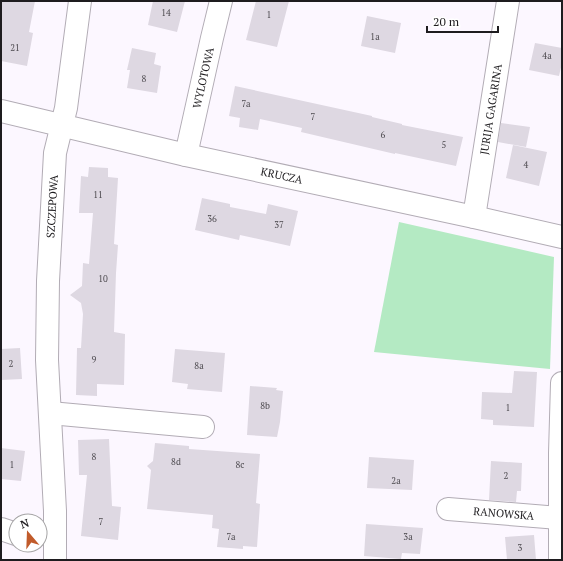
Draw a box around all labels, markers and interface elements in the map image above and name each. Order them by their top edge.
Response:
house number: 14 [161,7,171,19]
scale bar [427,8,498,34]
house number: 1 [267,9,271,21]
text: 20 m [433,14,460,29]
house number: 1a [370,31,380,43]
house number: 21 [10,42,20,54]
street label: WYLOTOWA [190,46,217,110]
house number: 4a [542,50,552,62]
street label: JURIJA GAGARINA [477,62,505,156]
house number: 8 [142,73,147,85]
house number: 7a [242,98,251,110]
house number: 7 [311,111,316,123]
house number: 6 [381,129,386,141]
house number: 5 [442,139,447,151]
house number: 4 [524,159,529,171]
street label: KRUCZA [259,164,304,187]
street label: SZCZEPOWA [43,174,61,238]
house number: 11 [93,189,103,201]
house number: 36 [207,213,217,225]
house number: 37 [274,219,284,231]
house number: 10 [98,273,108,285]
house number: 9 [92,354,97,366]
house number: 2 [9,358,14,370]
house number: 8a [194,360,204,372]
house number: 8b [260,400,270,412]
house number: 1 [506,402,510,414]
house number: 8 [92,451,97,463]
house number: 8d [171,456,181,468]
house number: 1 [10,459,14,471]
house number: 8c [236,459,245,471]
house number: 2 [504,470,509,482]
house number: 2a [391,475,401,487]
street label: RANOWSKA [473,504,535,523]
north arrow [8,513,48,553]
text: N [19,515,32,532]
house number: 7 [99,516,104,528]
house number: 7a [227,531,236,543]
house number: 3a [403,531,413,543]
house number: 3 [518,542,523,554]

